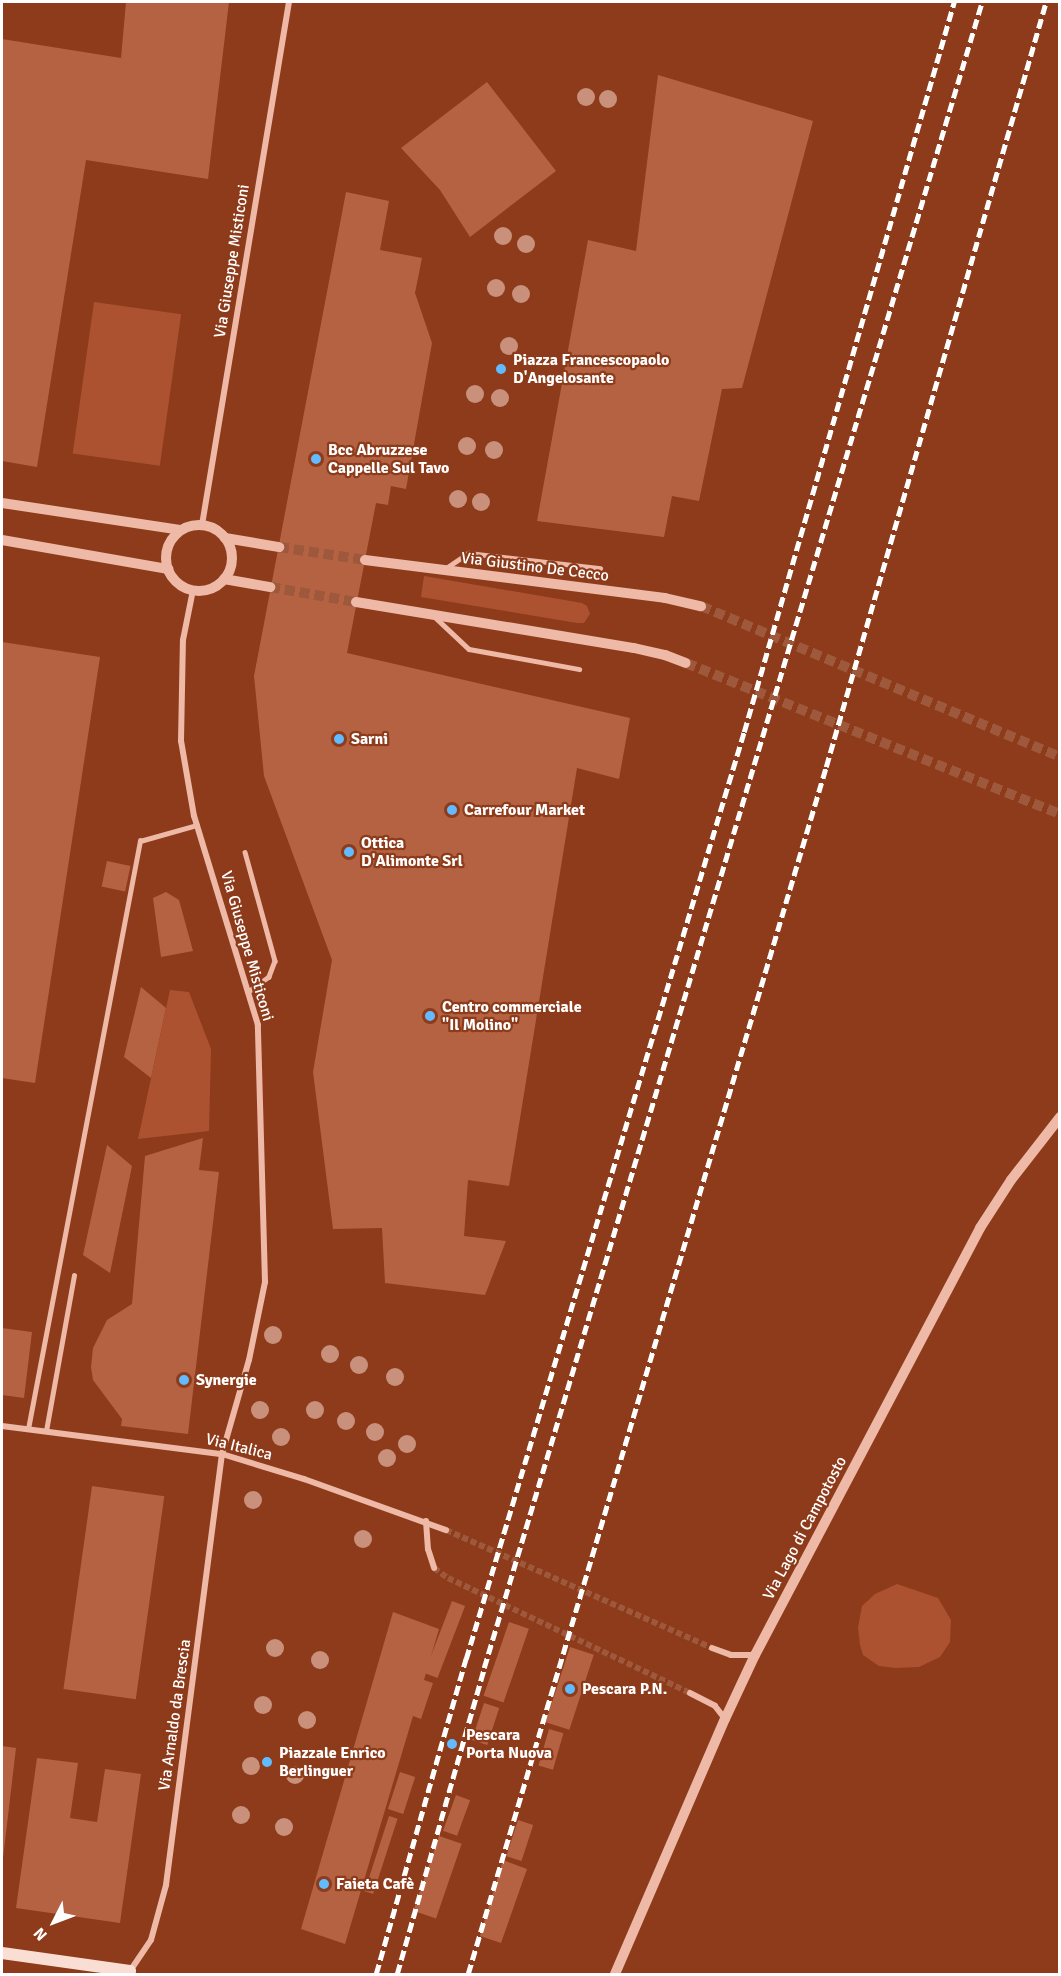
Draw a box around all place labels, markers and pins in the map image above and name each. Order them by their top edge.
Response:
place label: Piazza Francescopaolo D'Angelosante [513,350,669,388]
marker: Piazza Francescopaolo D'Angelosante [494,362,508,376]
place label: Bcc Abruzzese Cappelle Sul Tavo [328,440,449,478]
marker: Bcc Abruzzese Cappelle Sul Tavo [309,452,323,466]
place label: Sarni [351,729,388,749]
marker: Sarni [332,732,346,746]
place label: Carrefour Market [464,800,585,820]
marker: Carrefour Market [445,803,459,817]
place label: Ottica D'Alimonte Srl [361,833,463,871]
marker: Ottica D'Alimonte Srl [342,845,356,859]
place label: Centro commerciale "Il Molino" [442,997,582,1035]
marker: Centro commerciale "Il Molino" [423,1009,437,1023]
place label: Synergie [196,1370,257,1390]
marker: Synergie [177,1373,191,1387]
place label: Pescara P.N. [582,1679,667,1699]
marker: Pescara P.N. [563,1682,577,1696]
place label: Pescara Porta Nuova [466,1725,552,1763]
marker: Pescara Porta Nuova [443,1735,461,1753]
place label: Piazzale Enrico Berlinguer [279,1743,385,1781]
marker: Piazzale Enrico Berlinguer [260,1755,274,1769]
place label: Faieta Cafè [336,1874,414,1894]
marker: Faieta Cafè [317,1877,331,1891]

